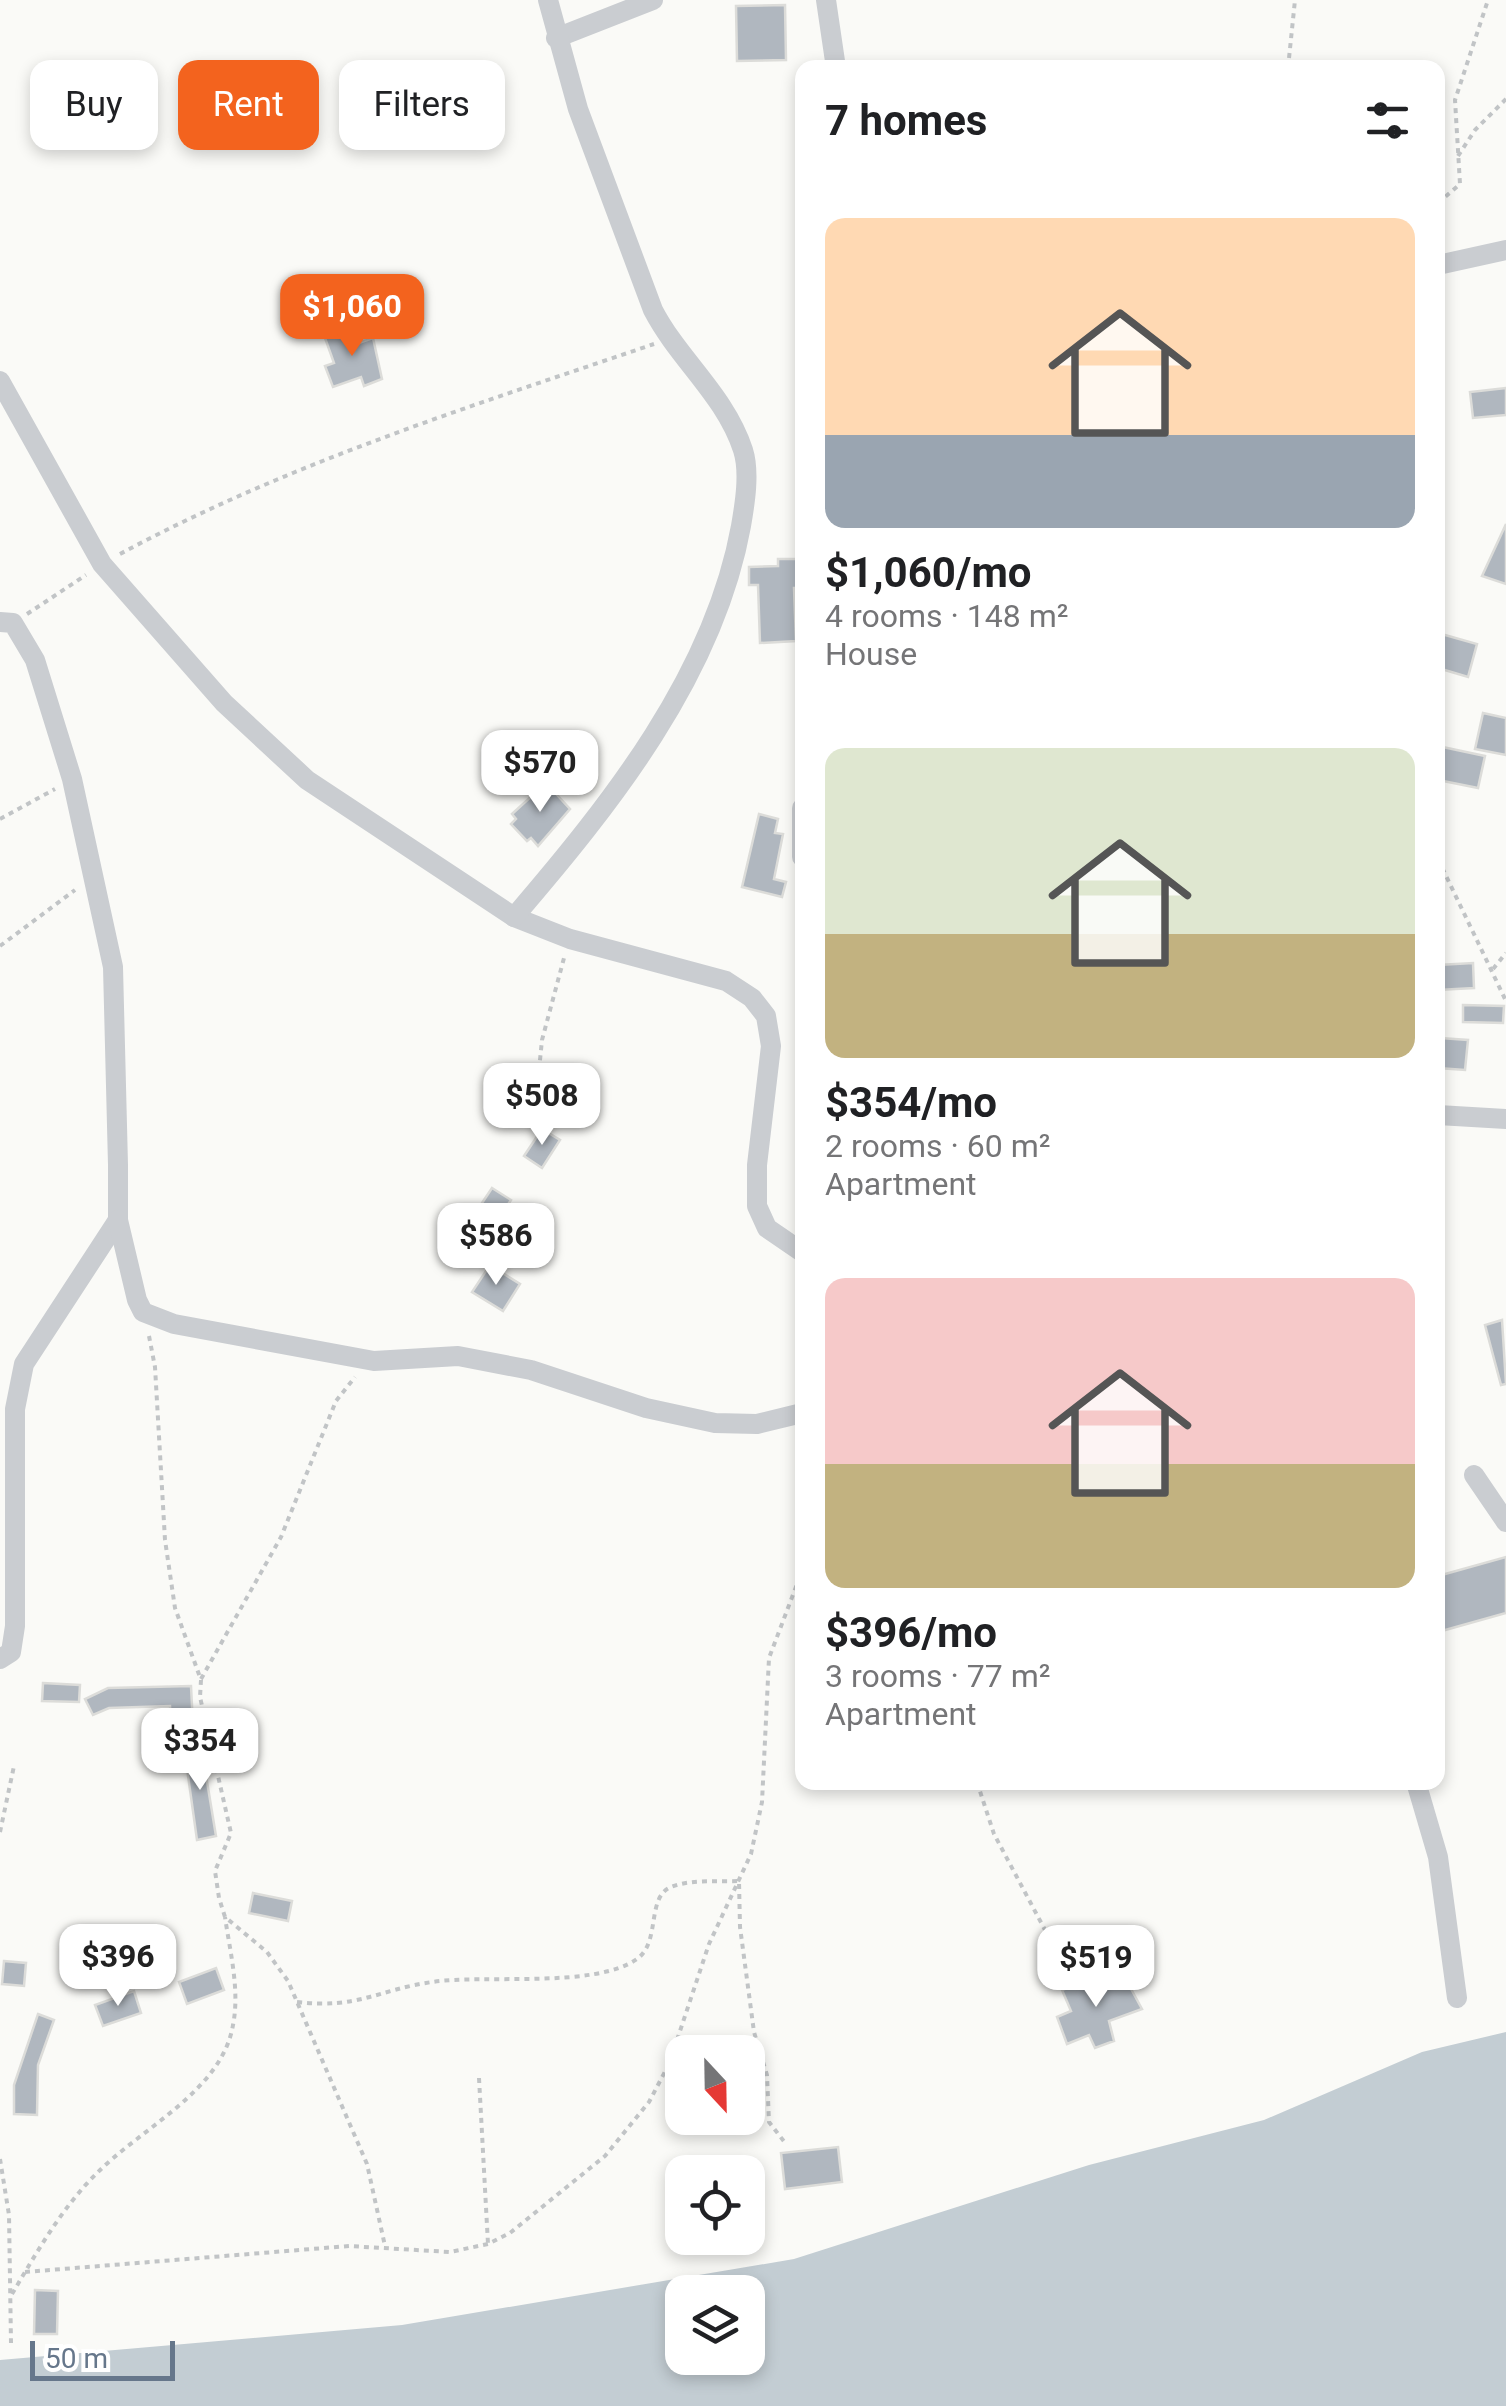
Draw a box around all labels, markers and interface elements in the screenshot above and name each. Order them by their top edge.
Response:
chip: Buy [30,60,158,150]
chip: Rent [178,60,319,150]
chip: Filters [339,60,505,150]
icon: filters [1360,93,1415,148]
text: 7 homes [825,96,987,145]
pin: $1,060 [271,274,433,359]
icon: home [1030,283,1210,463]
text: $1,060 [302,287,402,325]
text: $1,060/mo [825,548,1032,597]
text: 4 rooms · 148 m² [825,597,1068,635]
text: House [825,635,917,673]
pin: $570 [481,730,599,815]
text: $570 [503,743,577,781]
icon: home [1030,813,1210,993]
pin: $508 [483,1063,601,1148]
text: $508 [505,1076,579,1114]
text: $354/mo [825,1078,997,1127]
text: 2 rooms · 60 m² [825,1127,1050,1165]
text: Apartment [825,1165,977,1203]
pin: $586 [437,1203,555,1288]
text: $586 [459,1216,533,1254]
icon: home [1030,1343,1210,1523]
text: $396/mo [825,1608,997,1657]
text: 3 rooms · 77 m² [825,1657,1050,1695]
text: Apartment [825,1695,977,1733]
pin: $354 [141,1708,259,1793]
text: $354 [163,1721,237,1759]
pin: $396 [59,1924,177,2009]
pin: $519 [1037,1925,1155,2010]
text: $396 [81,1937,155,1975]
text: $519 [1059,1938,1133,1976]
north arrow [665,2035,765,2135]
map controls [665,2035,765,2375]
button: locate [665,2155,765,2255]
button: layers [665,2275,765,2375]
scale bar [30,2336,175,2380]
text: 50 m [45,2342,108,2375]

